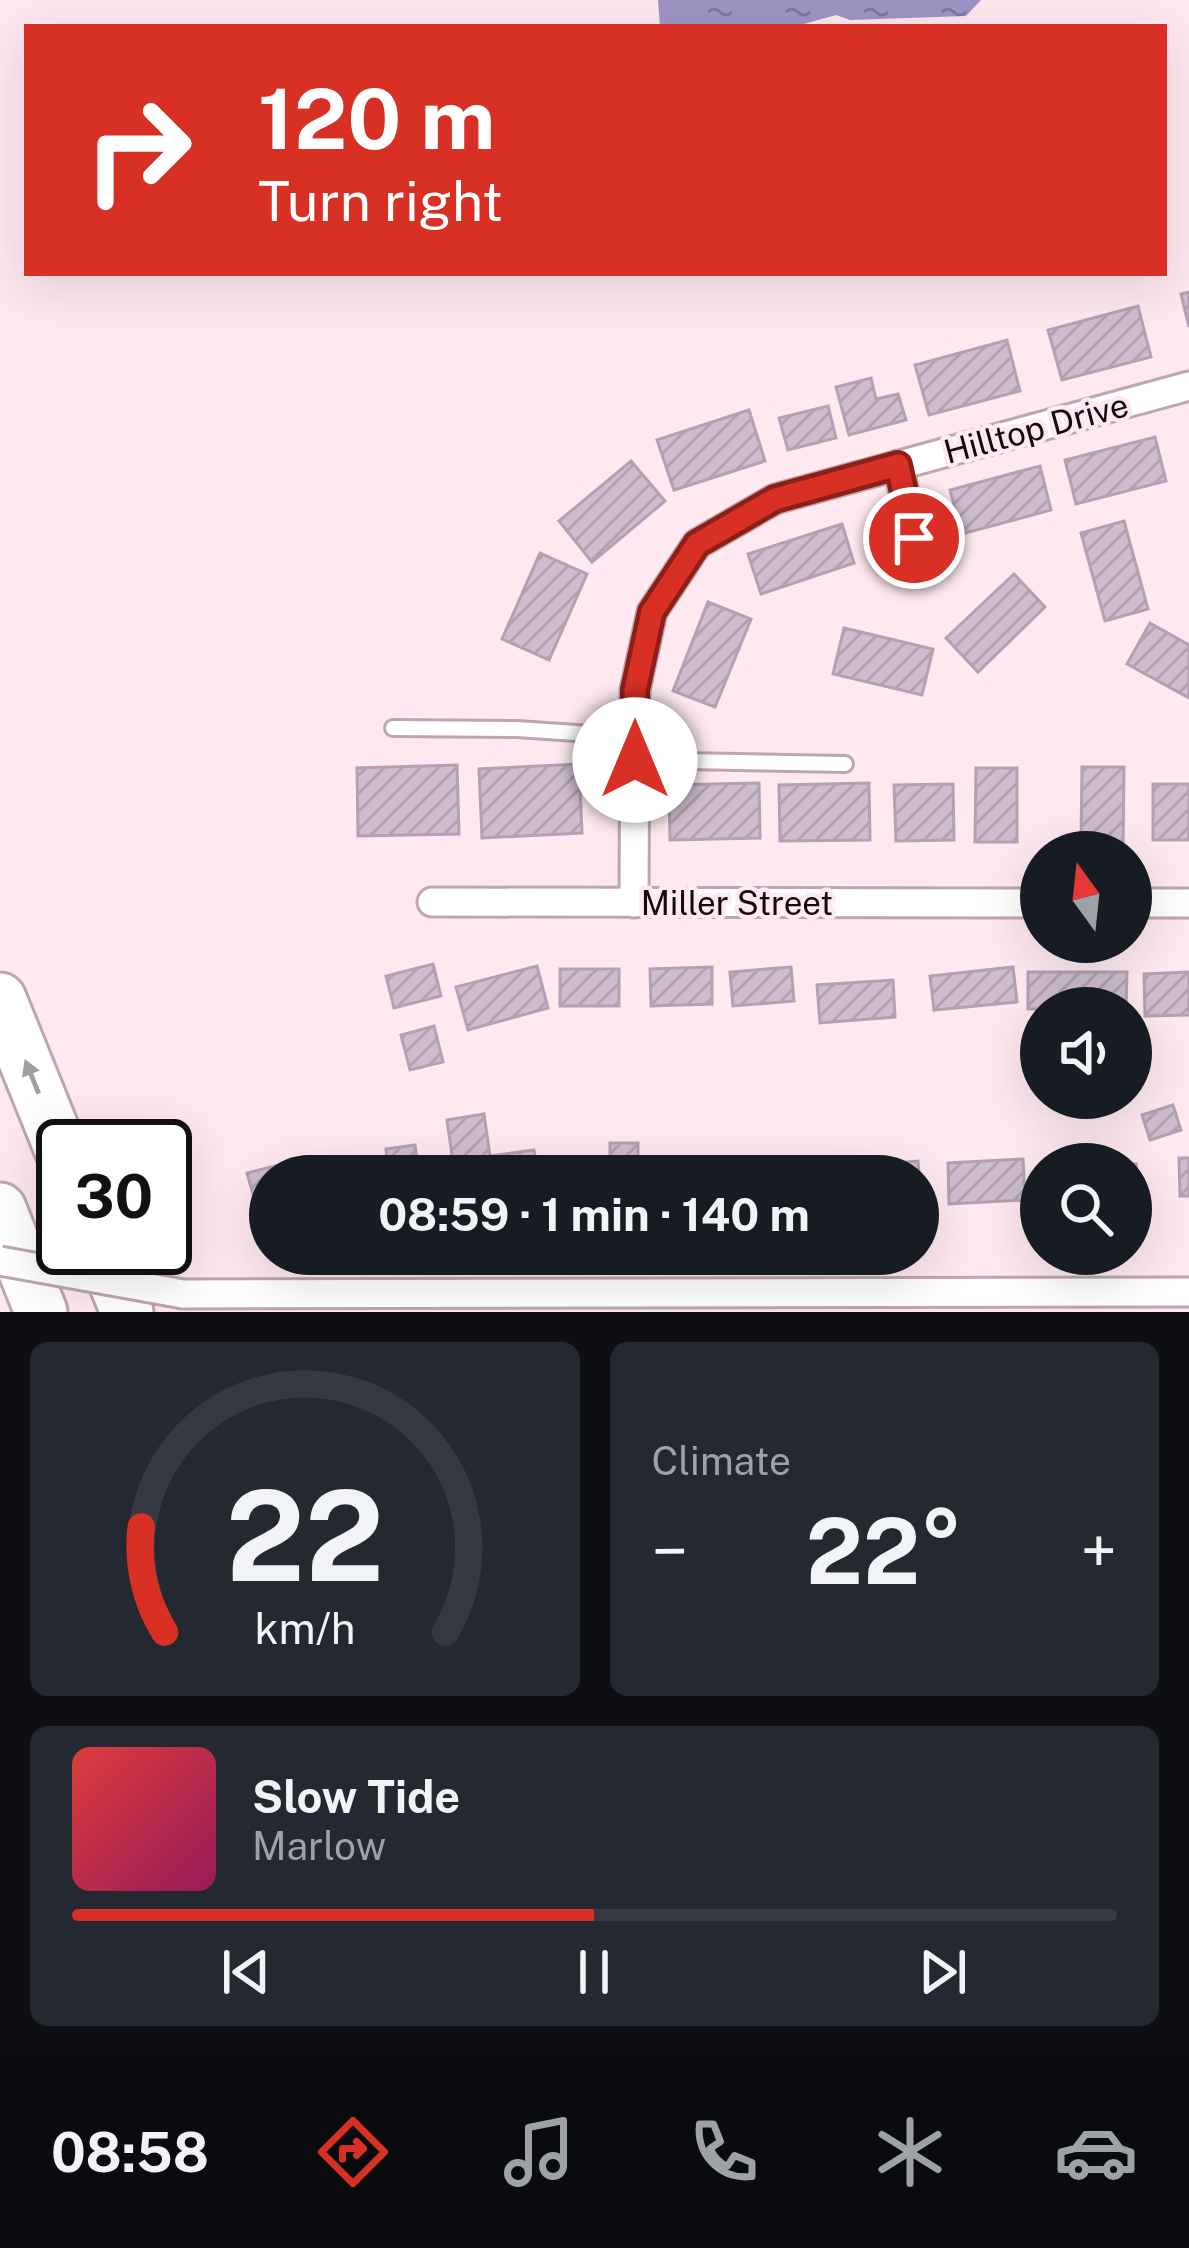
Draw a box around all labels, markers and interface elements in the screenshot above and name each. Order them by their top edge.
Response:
text: 120 m [258,69,496,168]
icon: right [60,72,216,228]
text: Turn right [258,170,503,233]
street label: Hilltop Drive [940,385,1132,471]
pin [863,487,965,589]
icon: arrive [881,505,947,571]
position arrow [572,697,698,823]
north arrow [1020,831,1152,963]
map controls [1020,831,1152,1275]
street label: Miller Street [641,884,833,922]
button: sound [1020,987,1152,1119]
one-way arrow [21,1059,40,1095]
speed limit sign: 30 [36,1119,192,1275]
button: search [1020,1143,1152,1275]
text: 08:59 · 1 min · 140 m [378,1188,810,1241]
text: Climate [652,1438,791,1484]
text: 22 [225,1462,384,1609]
text: 22° [806,1498,963,1604]
text: − [652,1512,688,1590]
text: + [1080,1512,1117,1590]
text: km/h [254,1603,355,1654]
text: Slow Tide [252,1770,460,1823]
text: Marlow [252,1823,386,1869]
icon: previous [213,1939,279,2005]
icon: pause [561,1939,627,2005]
icon: next [910,1939,976,2005]
icon: directions [311,2110,395,2194]
icon: music [497,2110,581,2194]
icon: phone [682,2110,766,2194]
icon: climate [868,2110,952,2194]
icon: car [1054,2110,1138,2194]
text: 08:58 [51,2121,209,2184]

